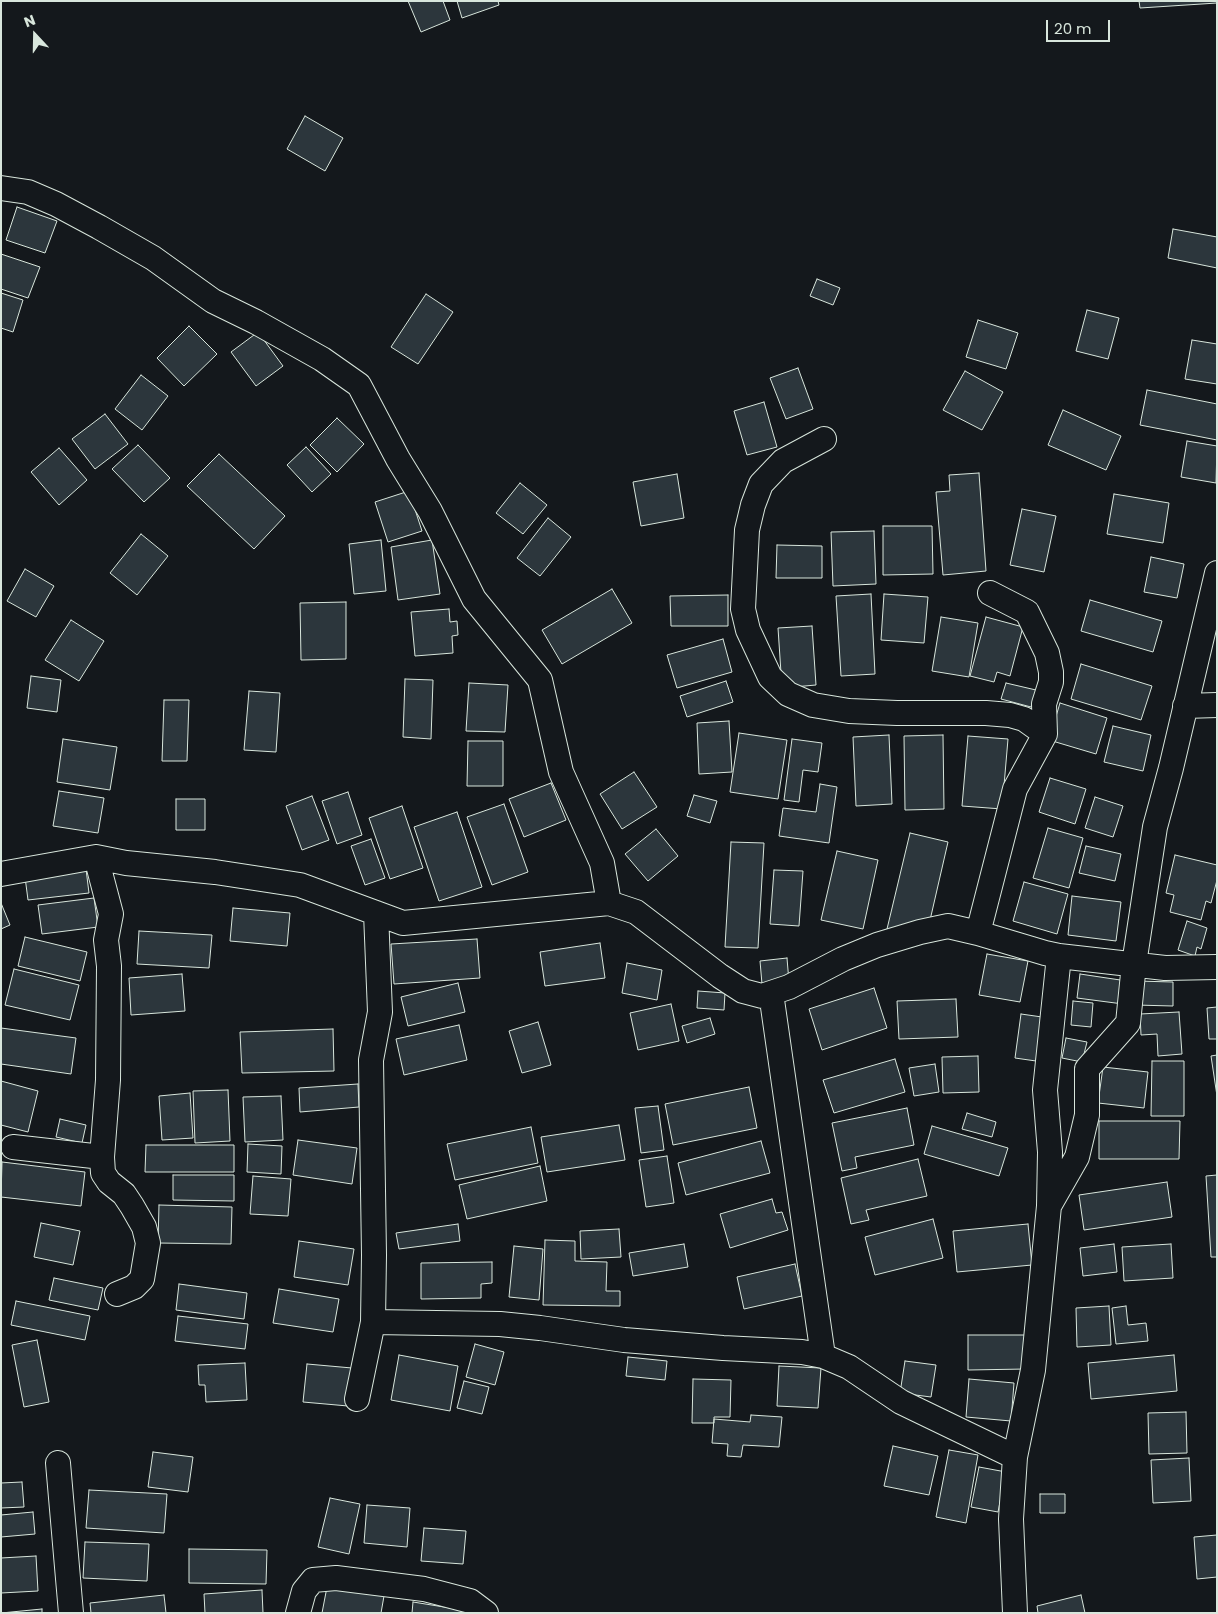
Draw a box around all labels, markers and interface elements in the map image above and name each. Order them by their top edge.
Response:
north arrow [10,10,60,60]
text: N [21,10,38,32]
scale bar [1048,10,1112,42]
text: 20 m [1054,18,1092,39]

